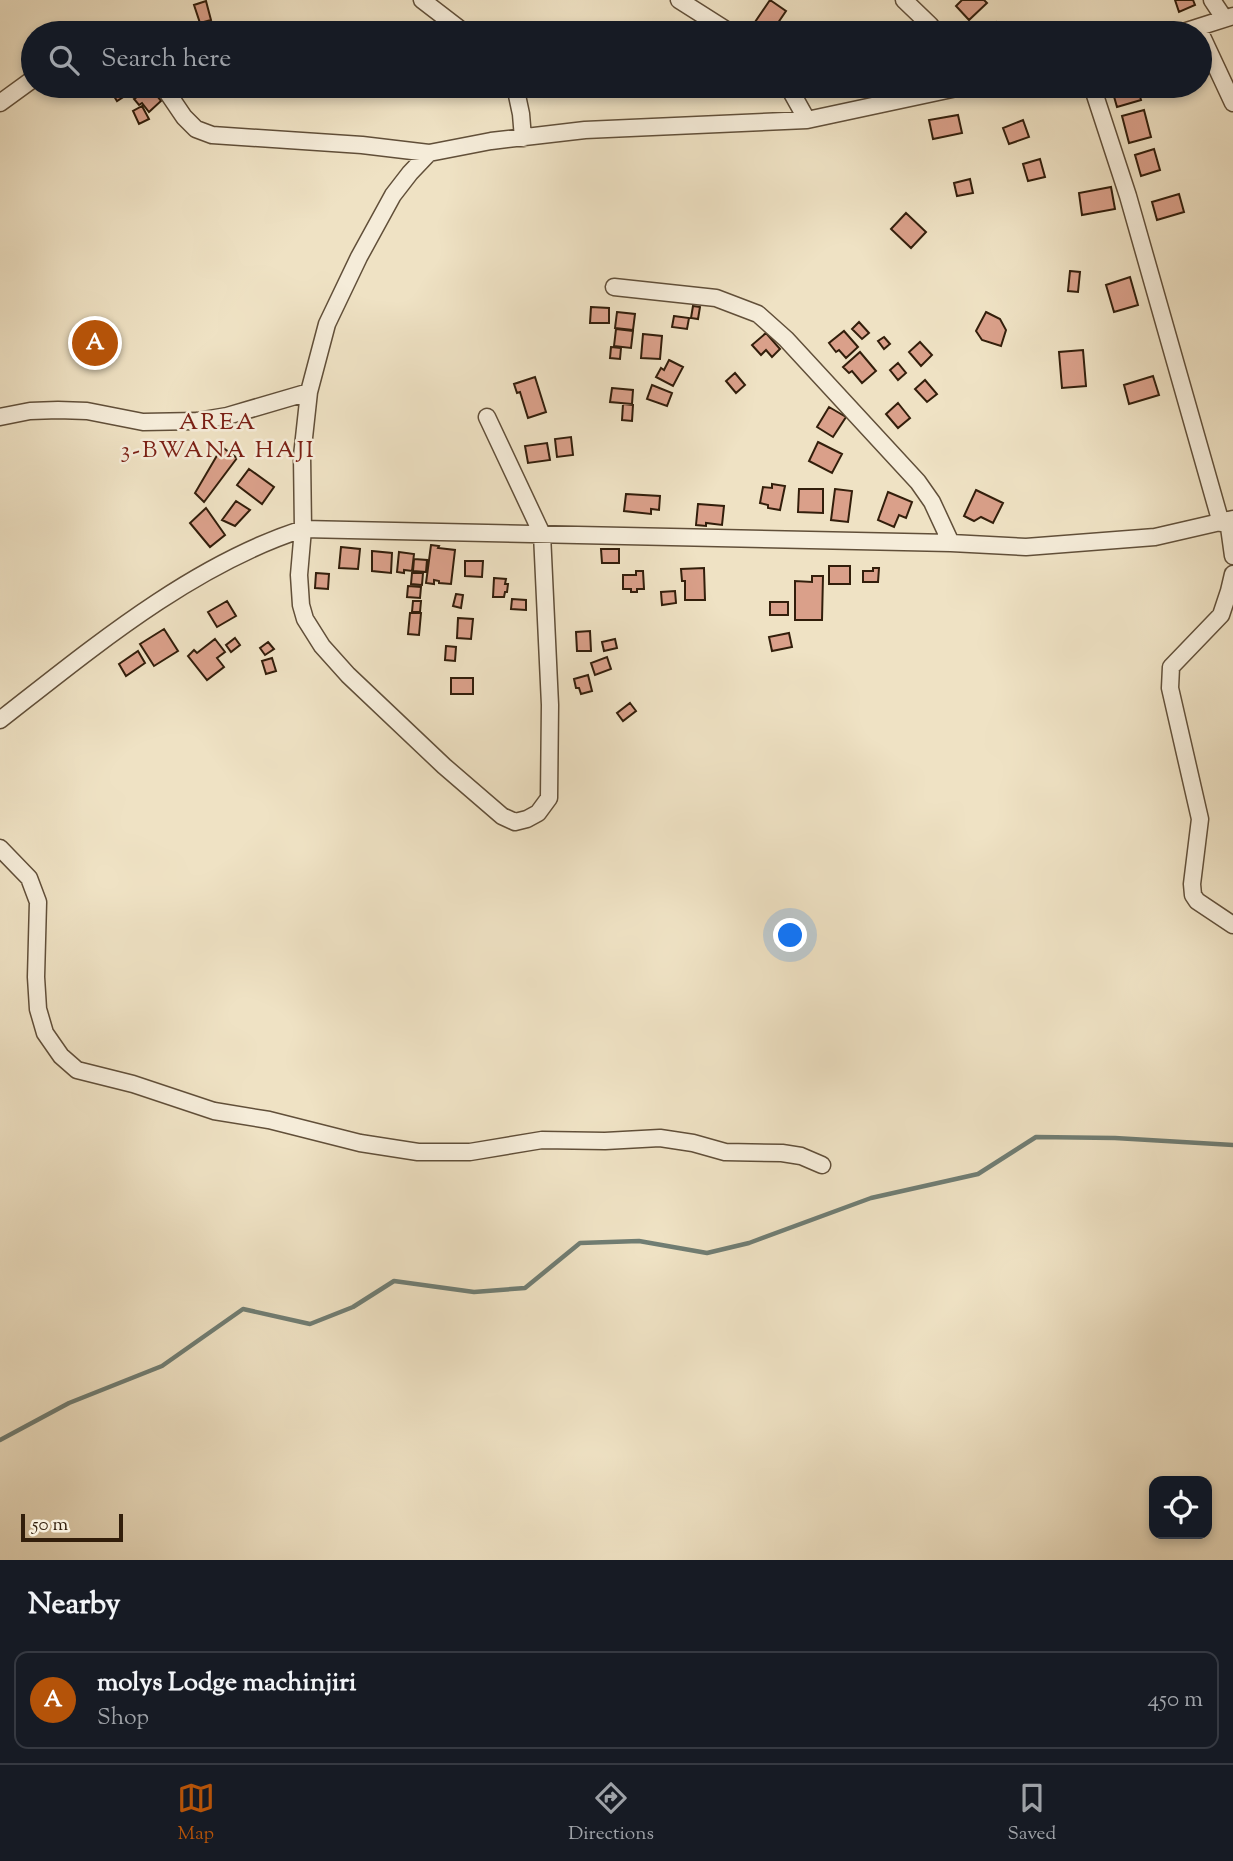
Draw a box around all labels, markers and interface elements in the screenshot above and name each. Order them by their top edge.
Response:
search box [21,21,1212,98]
icon: search [45,41,83,79]
text: Search here [101,41,231,78]
pin: A [72,317,118,369]
district label: AREA 3-BWANA HAJI [120,406,316,468]
your location [773,918,807,952]
map controls [1149,1476,1212,1539]
button: locate [1149,1476,1212,1539]
scale bar [21,1511,122,1543]
text: 50 m [32,1512,68,1539]
text: Nearby [28,1584,120,1627]
text: molys Lodge machinjiri [97,1665,357,1702]
text: A [44,1684,62,1717]
text: 450 m [1147,1684,1203,1717]
text: Shop [97,1702,149,1735]
tab: Map [177,1779,215,1848]
tab: Directions [568,1779,654,1848]
tab: Saved [1007,1779,1056,1848]

